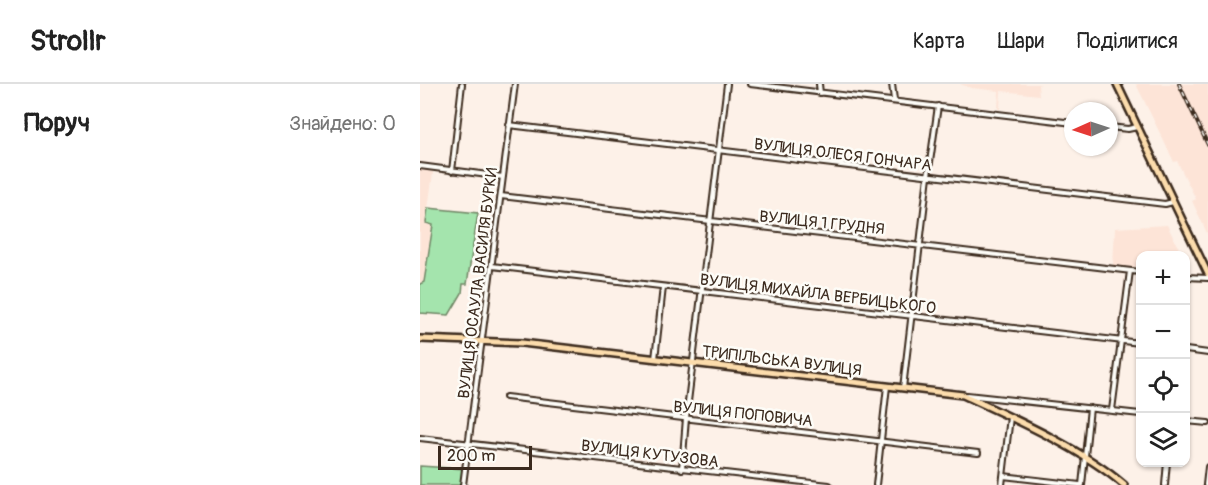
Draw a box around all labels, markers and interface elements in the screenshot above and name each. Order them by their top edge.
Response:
text: Strollr [30,24,105,59]
text: Карта [913,28,965,55]
text: Шари [998,28,1044,55]
text: Поділитися [1077,28,1178,55]
north arrow [1064,102,1118,156]
text: Поруч [24,107,90,139]
text: Знайдено: 0 [289,111,396,136]
street label: ВУЛИЦЯ ОЛЕСЯ ГОНЧАРА [753,134,933,176]
street label: ВУЛИЦЯ ОСАУЛА ВАСИЛЯ БУРКИ [454,166,502,400]
street label: ВУЛИЦЯ 1 ГРУДНЯ [758,206,886,240]
map controls [1136,251,1190,467]
button: + [1136,251,1190,305]
street label: ВУЛИЦЯ МИХАЙЛА ВЕРБИЦЬКОГО [699,270,937,318]
button: − [1136,305,1190,359]
street label: ТРИПІЛЬСЬКА ВУЛИЦЯ [701,341,863,381]
button: locate [1136,359,1190,413]
street label: ВУЛИЦЯ ПОПОВИЧА [672,397,814,431]
button: layers [1136,413,1190,467]
street label: ВУЛИЦЯ КУТУЗОВА [580,436,720,472]
scale bar [438,443,532,470]
text: 200 m [447,446,495,466]

